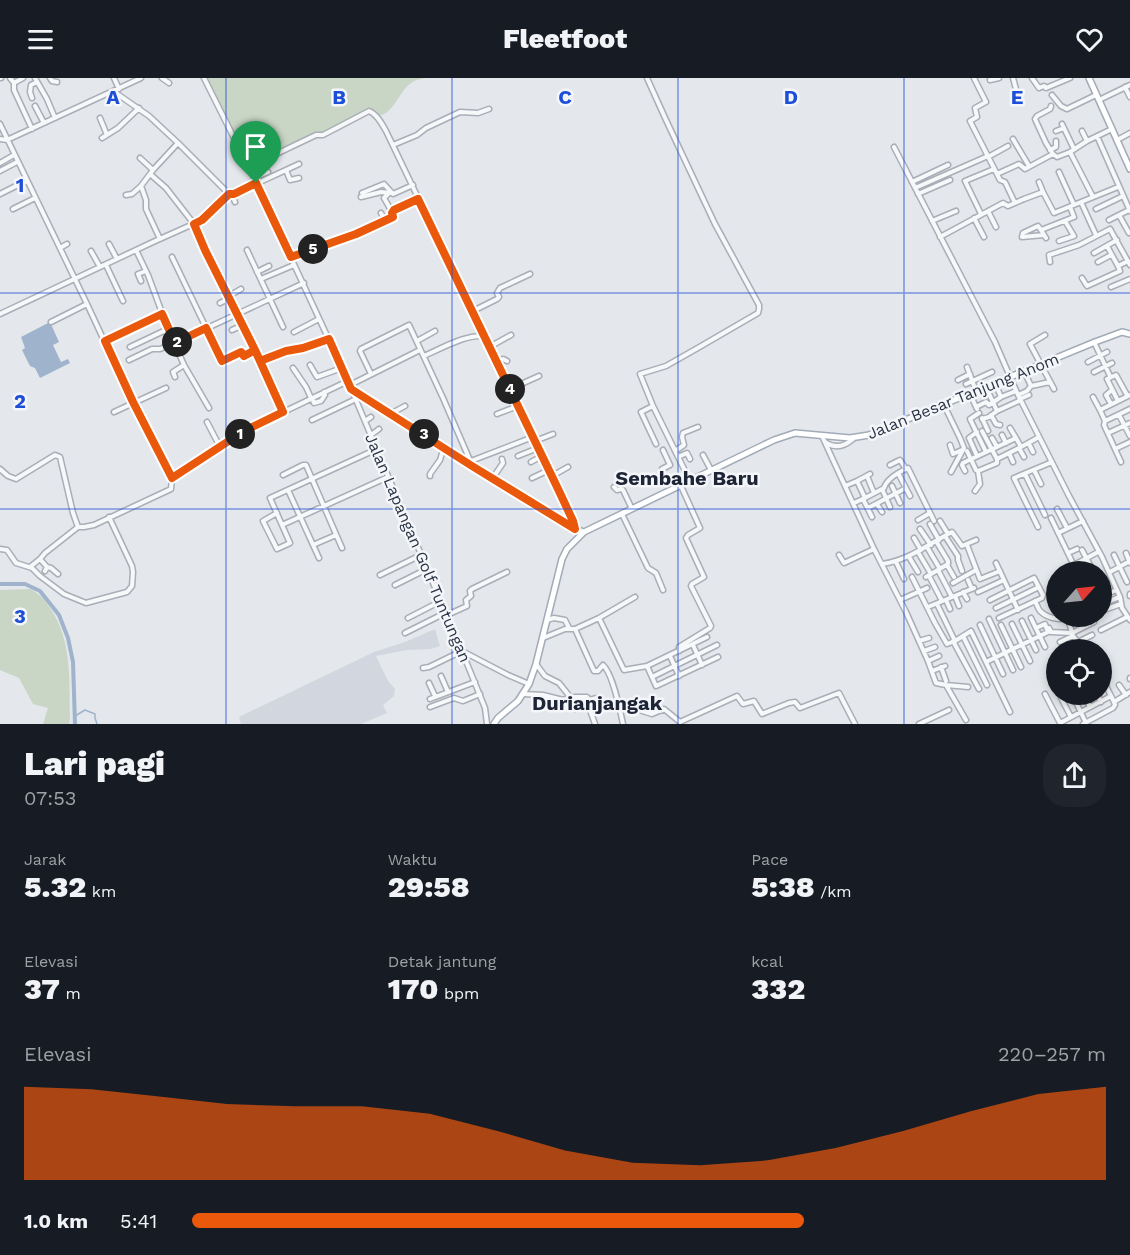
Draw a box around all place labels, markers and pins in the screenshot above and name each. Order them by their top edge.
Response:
pin [230,121,281,183]
pin: 5 [298,234,328,264]
pin: 2 [162,327,192,357]
pin: 4 [495,374,525,404]
pin: 1 [225,419,255,449]
pin: 3 [409,419,439,449]

